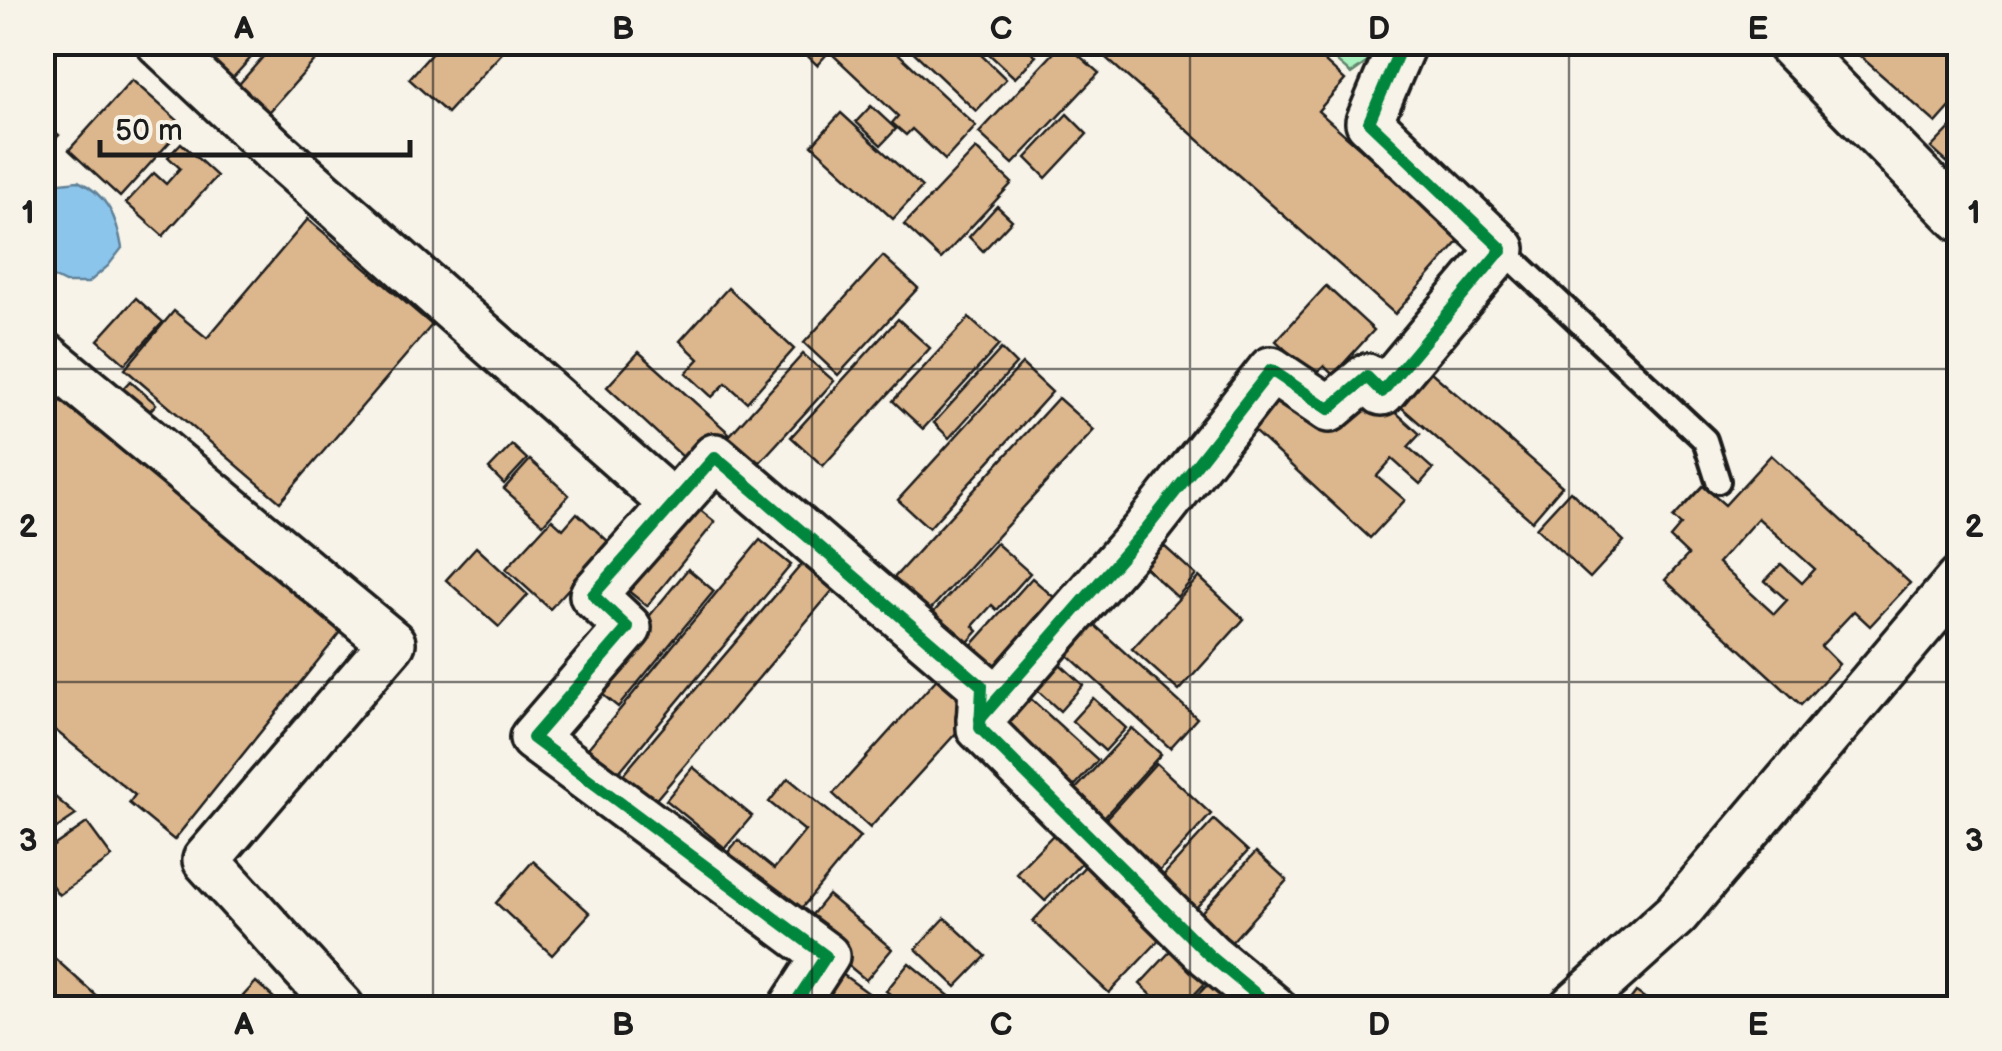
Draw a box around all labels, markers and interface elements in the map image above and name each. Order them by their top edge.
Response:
text: A [233,10,254,49]
text: B [612,10,634,49]
text: C [990,10,1012,49]
text: D [1368,10,1390,49]
text: E [1748,10,1768,49]
scale bar [100,95,410,157]
text: 50 m [115,113,183,149]
text: 1 [21,194,35,233]
text: 1 [1967,194,1981,233]
text: 2 [18,508,38,547]
text: 2 [1964,508,1984,547]
text: 3 [19,822,37,861]
text: 3 [1965,822,1983,861]
text: A [233,1006,254,1045]
text: B [612,1006,634,1045]
text: C [990,1006,1012,1045]
text: D [1368,1006,1390,1045]
text: E [1748,1006,1768,1045]

